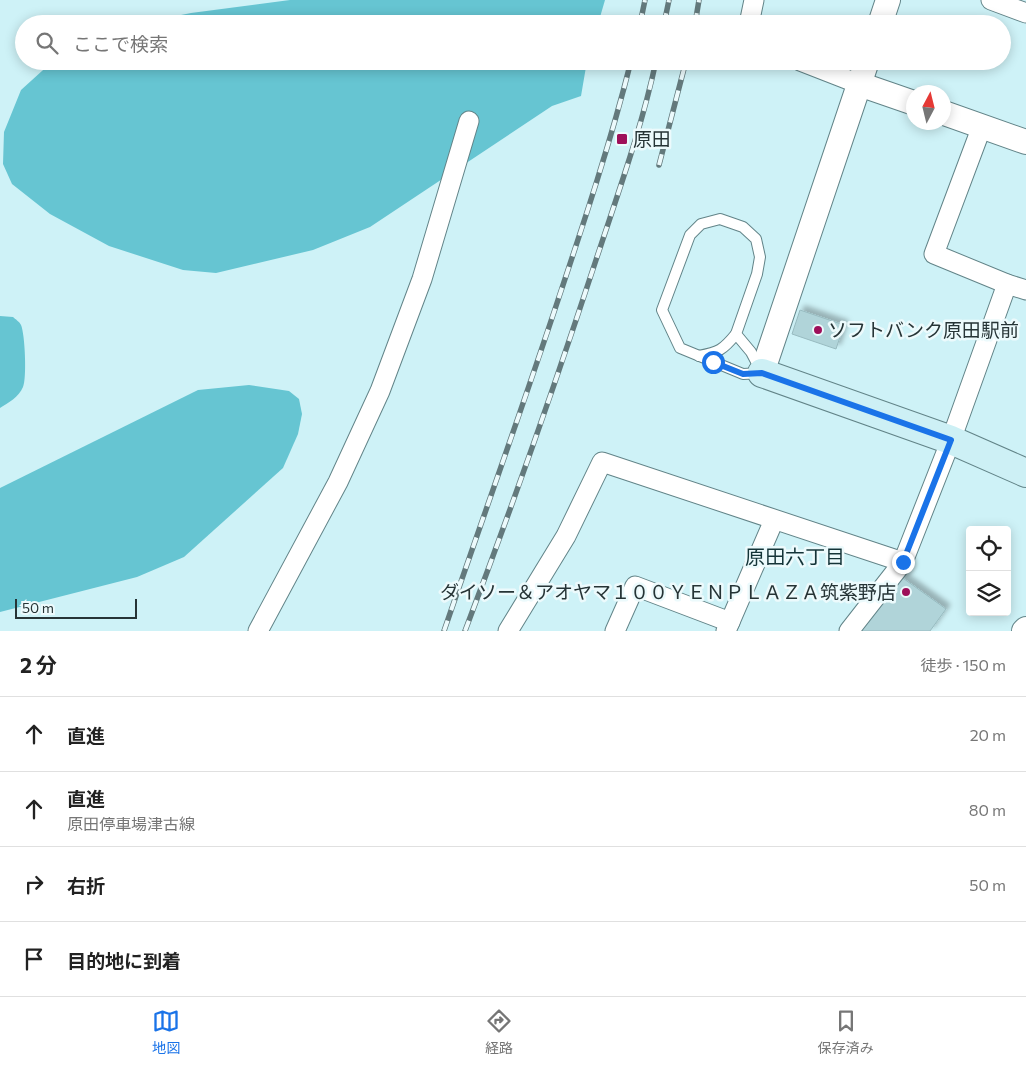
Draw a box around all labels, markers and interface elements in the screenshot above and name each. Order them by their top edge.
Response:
search box [15,15,1011,70]
icon: search [33,29,61,57]
text: ここで検索 [73,32,168,55]
north arrow [906,85,951,130]
place label: 原田 [633,127,671,150]
marker: 原田 [615,132,629,146]
place label: ソフトバンク原田駅前 [828,318,1019,341]
marker: ソフトバンク原田駅前 [812,324,824,336]
route start [702,351,725,374]
map controls [966,526,1011,616]
button: locate [966,526,1011,571]
district label: 原田六丁目 [745,544,845,568]
route end [892,551,915,574]
button: layers [966,571,1011,616]
place label: ダイソー＆アオヤマ１００ＹＥＮＰＬＡＺＡ筑紫野店 [440,580,896,603]
marker: ダイソー＆アオヤマ１００ＹＥＮＰＬＡＺＡ筑紫野店 [900,586,912,598]
scale bar [15,596,138,619]
text: 50 m [22,599,54,616]
text: 2 分 [20,652,57,677]
text: 徒歩 · 150 m [921,655,1006,674]
icon: ahead [20,720,48,748]
text: 直進 [67,724,105,747]
text: 20 m [970,725,1006,744]
text: 直進 [67,787,105,810]
icon: ahead [20,795,48,823]
text: 80 m [969,800,1006,819]
text: 原田停車場津古線 [67,814,195,833]
icon: right [20,870,48,898]
text: 右折 [67,874,105,897]
text: 50 m [969,875,1006,894]
icon: arrive [20,945,48,973]
text: 目的地に到着 [67,949,181,972]
tab: 地図 [152,1007,180,1057]
tab: 経路 [485,1007,513,1057]
tab: 保存済み [818,1007,874,1057]

